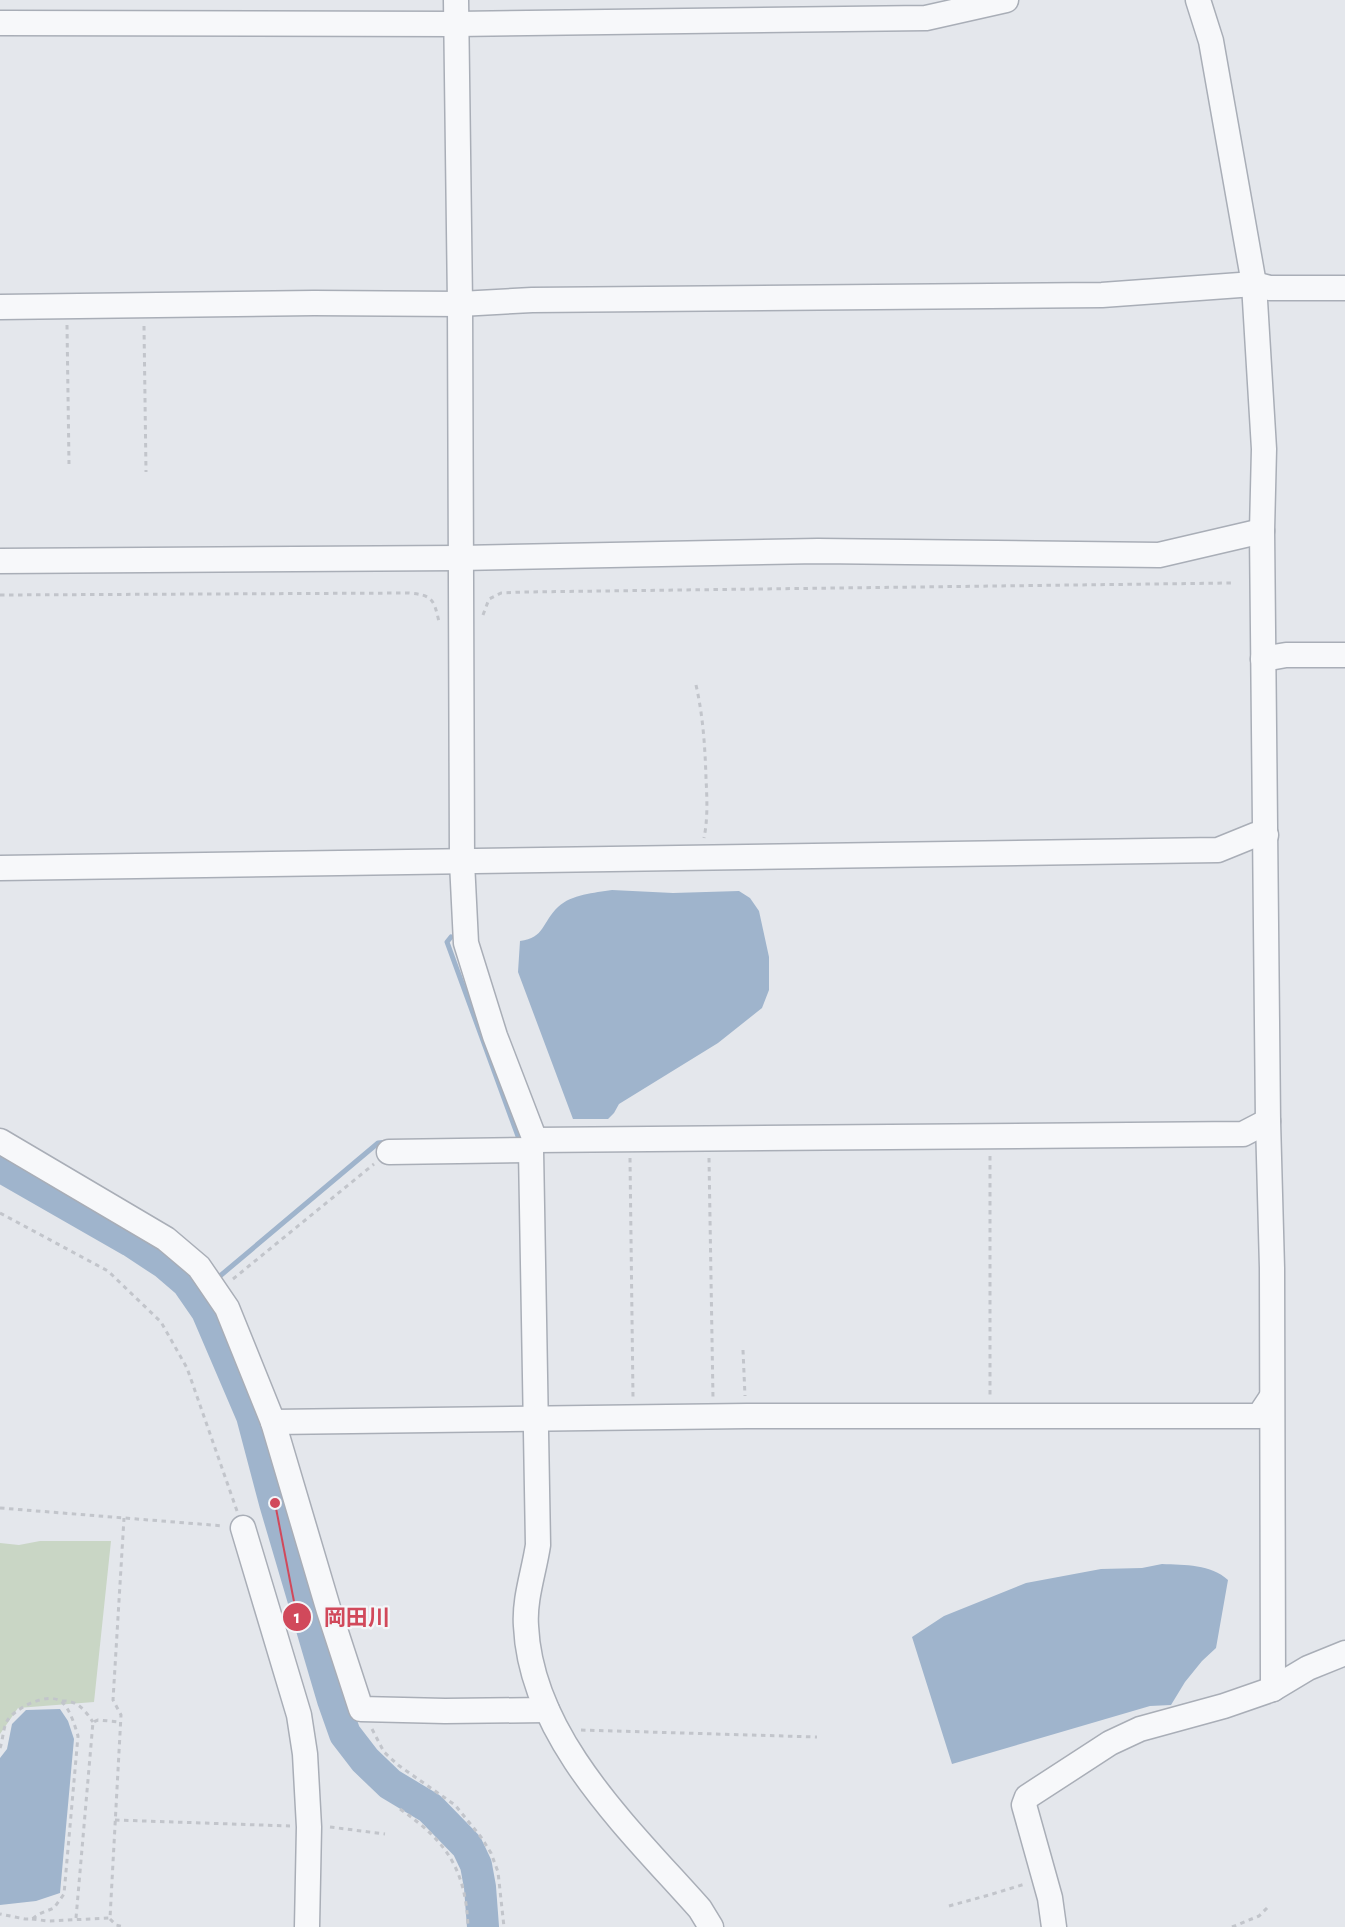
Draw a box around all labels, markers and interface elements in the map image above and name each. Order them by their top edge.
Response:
callout: 岡田川 [282,1597,402,1637]
text: 岡田川 [324,1607,390,1629]
text: 1 [294,1609,300,1627]

